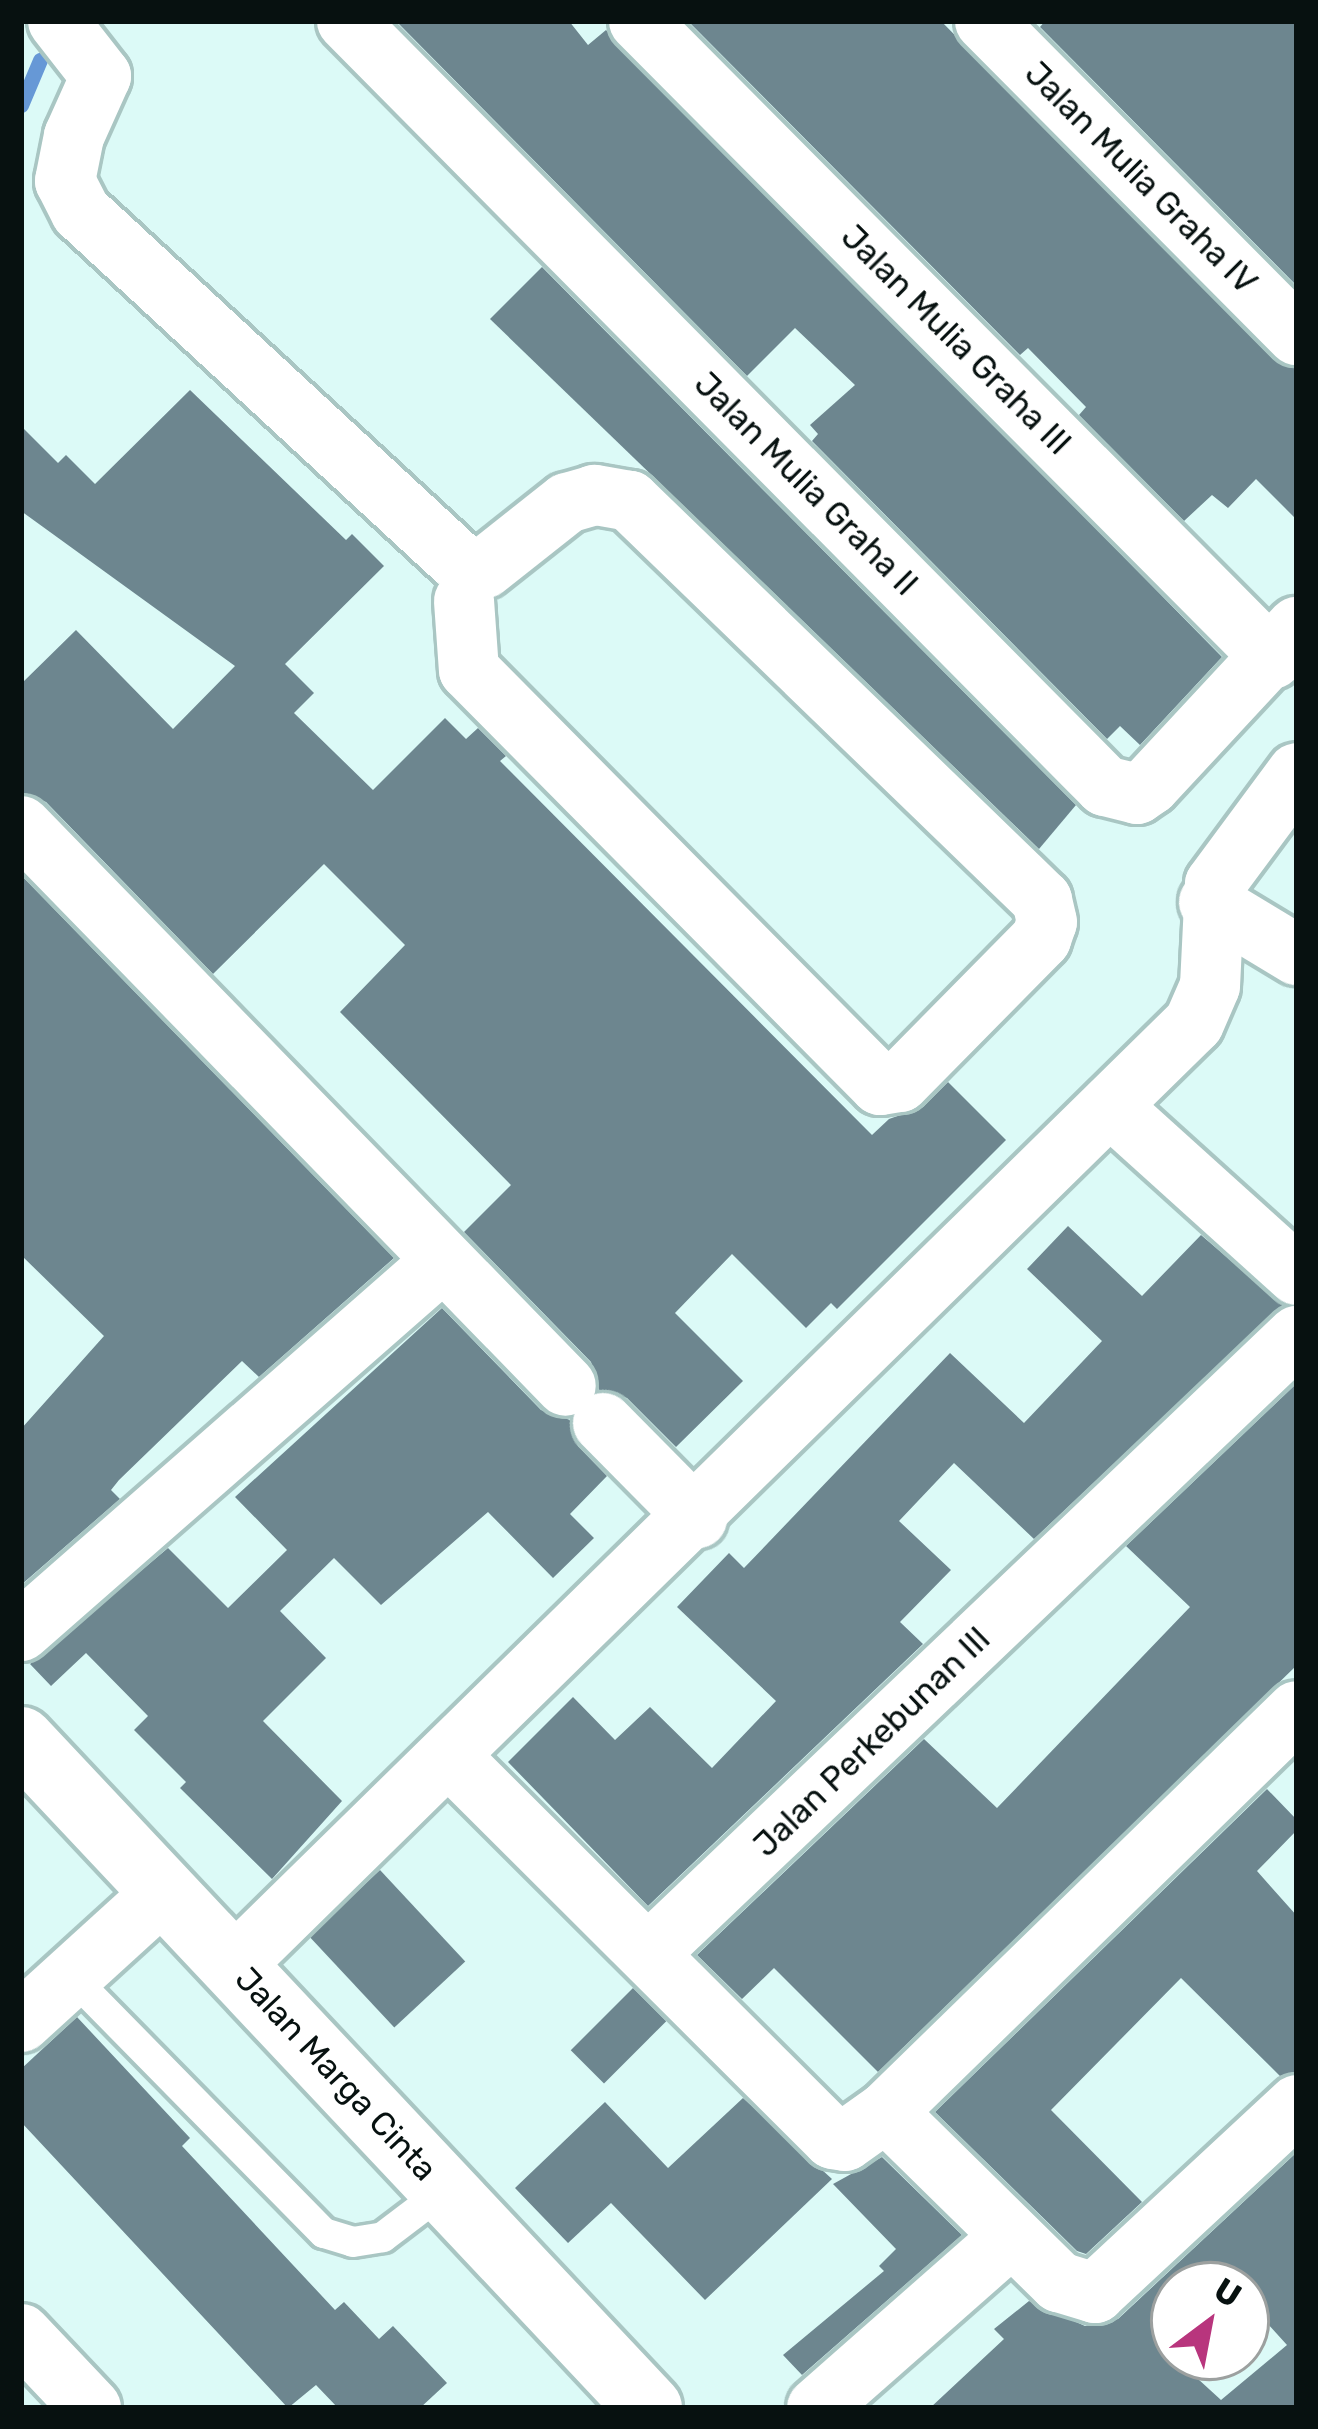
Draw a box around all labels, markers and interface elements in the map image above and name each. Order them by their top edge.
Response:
street label: Jalan Mulia Graha IV [1017,54,1265,302]
street label: Jalan Mulia Graha III [833,217,1079,463]
street label: Jalan Mulia Graha II [686,364,926,604]
street label: Jalan Perkebunan III [746,1619,998,1865]
street label: Jalan Marga Cinta [227,1959,445,2189]
north arrow [1150,2261,1270,2381]
text: U [1207,2270,1248,2315]

